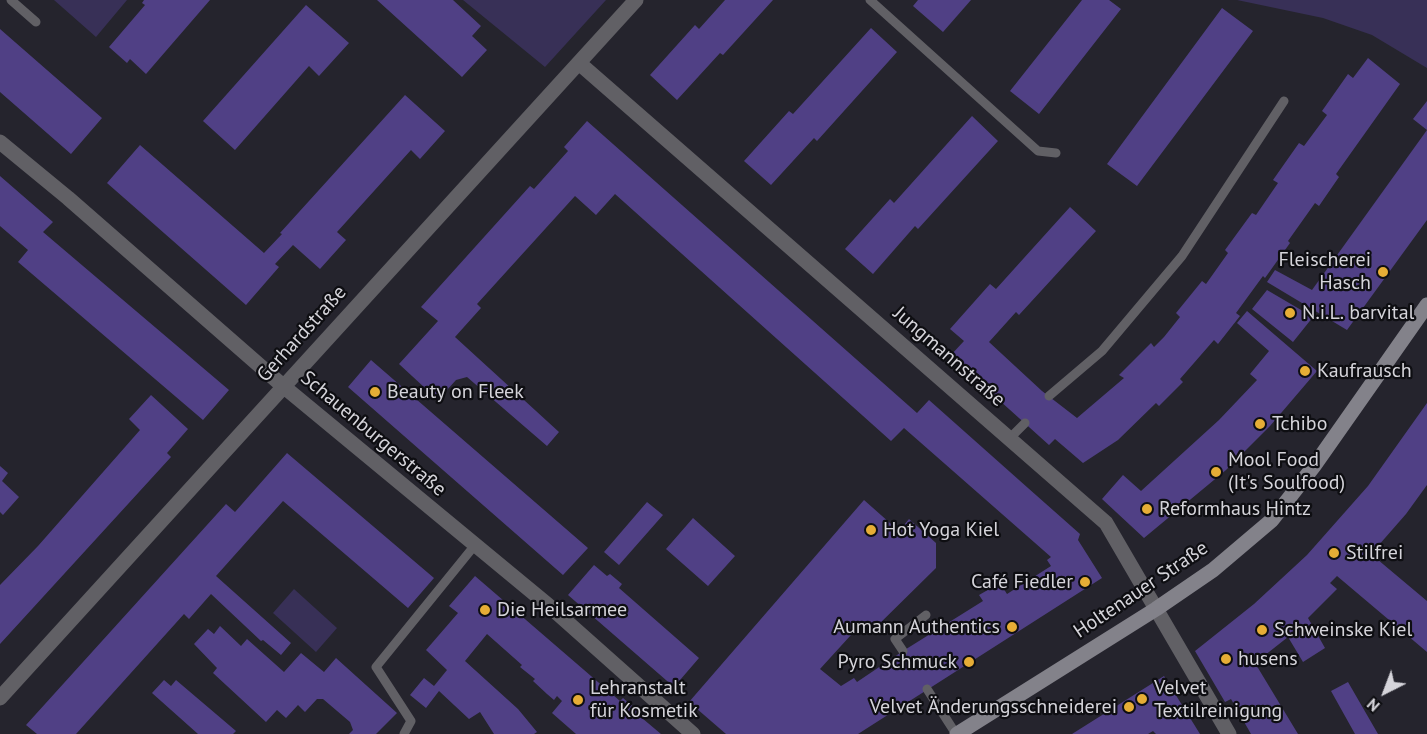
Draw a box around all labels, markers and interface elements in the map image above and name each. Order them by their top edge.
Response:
place label: Fleischerei Hasch [1278,248,1371,295]
marker: Fleischerei Hasch [1376,265,1390,279]
street label: Gerhardstraße [252,281,352,387]
place label: N.i.L. barvital [1302,301,1414,325]
street label: Jungmannstraße [888,302,1010,412]
marker: N.i.L. barvital [1283,306,1297,320]
place label: Kaufrausch [1317,359,1412,383]
marker: Kaufrausch [1298,364,1312,378]
street label: Schauenburgerstraße [295,366,451,502]
place label: Beauty on Fleek [387,380,524,404]
marker: Beauty on Fleek [368,385,382,399]
place label: Tchibo [1272,412,1327,436]
marker: Tchibo [1253,417,1267,431]
place label: Mool Food (It's Soulfood) [1228,448,1345,495]
marker: Mool Food (It's Soulfood) [1209,465,1223,479]
place label: Reformhaus Hintz [1159,497,1311,521]
marker: Reformhaus Hintz [1140,502,1154,516]
place label: Hot Yoga Kiel [883,518,999,542]
marker: Hot Yoga Kiel [864,523,878,537]
street label: Holtenauer Straße [1069,536,1213,644]
place label: Stilfrei [1346,541,1403,565]
marker: Stilfrei [1327,546,1341,560]
place label: Café Fiedler [971,570,1073,594]
marker: Café Fiedler [1078,575,1092,589]
place label: Die Heilsarmee [497,598,627,622]
marker: Die Heilsarmee [478,603,492,617]
place label: Aumann Authentics [833,615,1000,639]
place label: Schweinske Kiel [1274,618,1412,642]
marker: Aumann Authentics [1005,620,1019,634]
marker: Schweinske Kiel [1255,623,1269,637]
place label: husens [1238,647,1298,671]
place label: Pyro Schmuck [837,650,957,674]
marker: husens [1219,652,1233,666]
marker: Pyro Schmuck [962,655,976,669]
north arrow [1355,662,1415,722]
place label: Lehranstalt für Kosmetik [590,676,698,723]
place label: Velvet Textilreinigung [1154,676,1282,723]
marker: Velvet Textilreinigung [1135,692,1149,706]
marker: Lehranstalt für Kosmetik [571,693,585,707]
text: N [1362,694,1384,716]
place label: Velvet Änderungsschneiderei [870,695,1117,719]
marker: Velvet Änderungsschneiderei [1122,700,1136,714]

